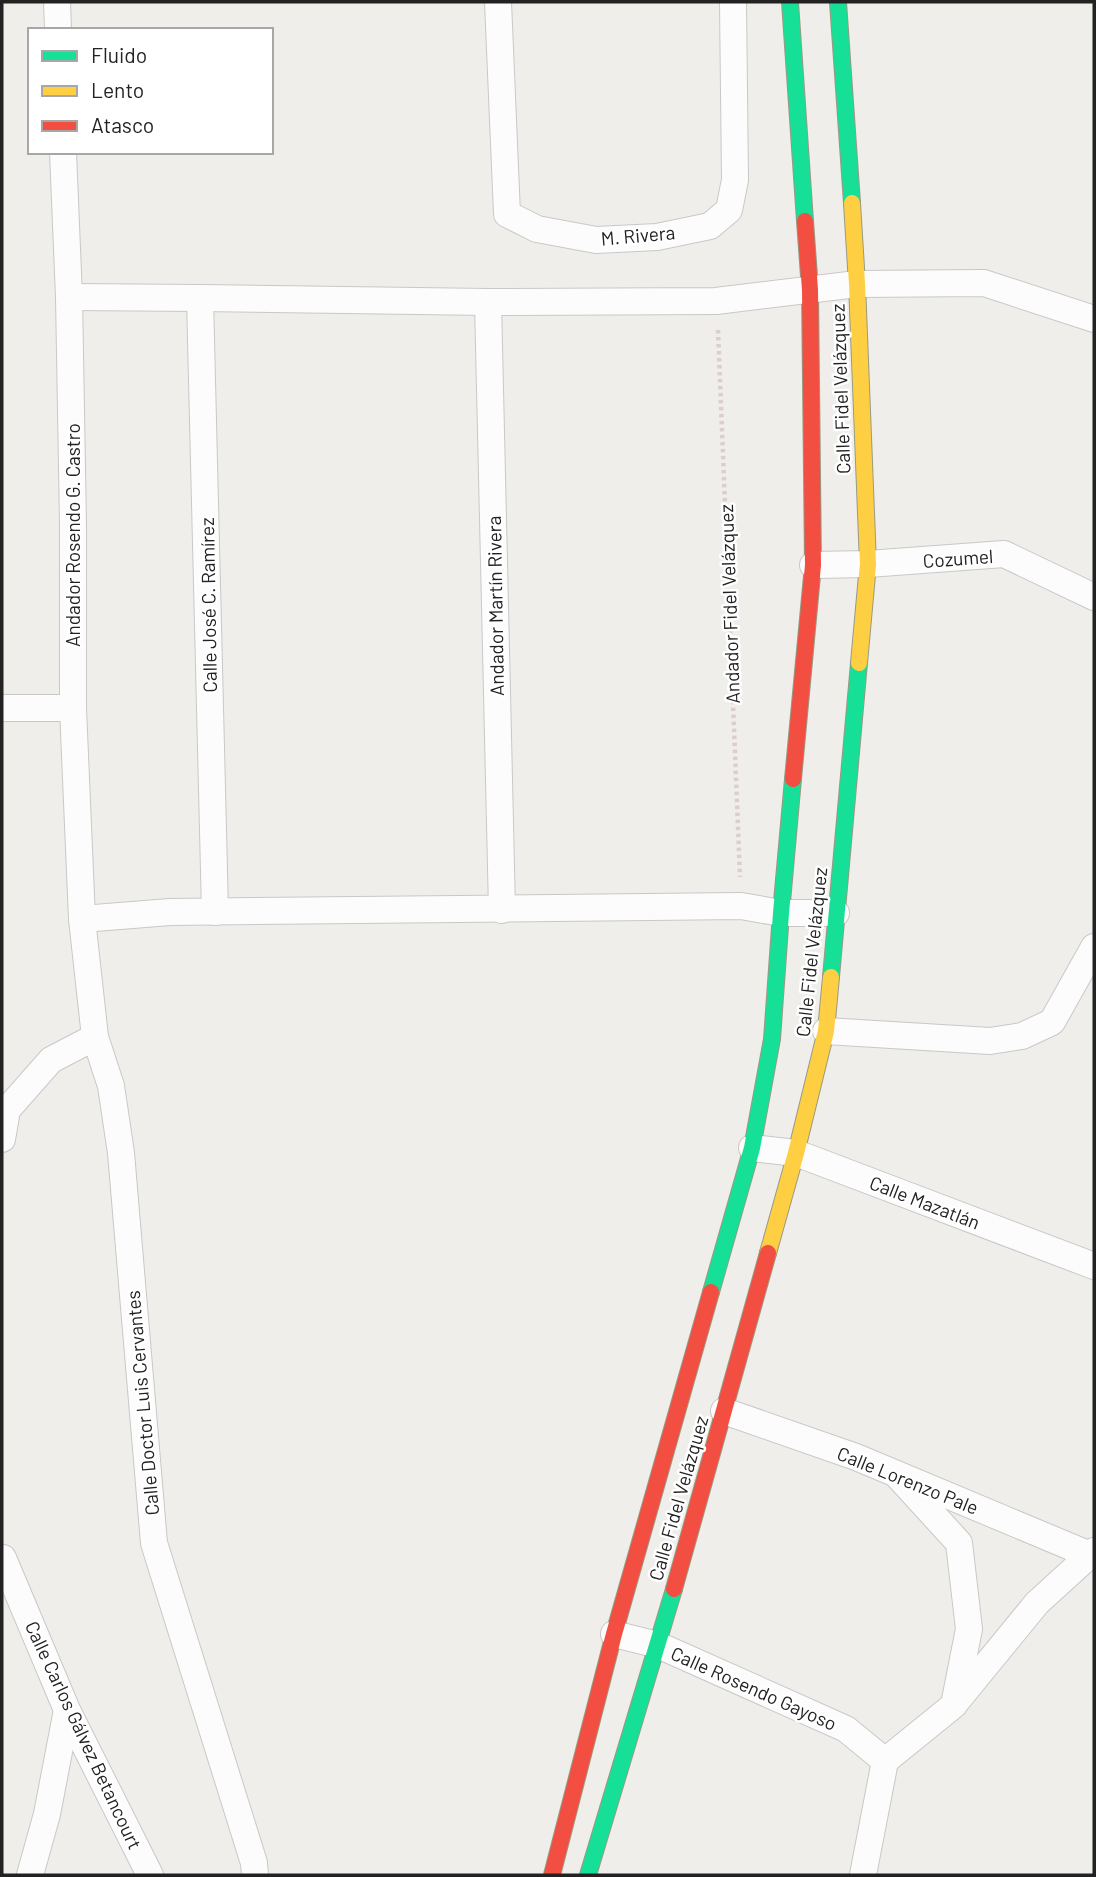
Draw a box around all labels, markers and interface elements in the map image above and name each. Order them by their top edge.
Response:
legend [28,28,273,154]
text: Fluido [91,42,147,67]
text: Lento [91,77,144,102]
text: Atasco [91,112,154,137]
street label: M. Rivera [600,220,676,250]
street label: Calle Fidel Velázquez [826,304,854,474]
street label: Andador Rosendo G. Castro [61,423,84,647]
street label: Andador Fidel Velázquez [714,504,744,704]
street label: Andador Martín Rivera [482,516,508,696]
street label: Calle José C. Ramírez [195,517,221,693]
street label: Cozumel [922,544,994,572]
street label: Calle Fidel Velázquez [791,866,831,1038]
street label: Calle Mazatlán [867,1170,983,1234]
street label: Calle Doctor Luis Cervantes [121,1290,163,1516]
street label: Calle Fidel Velázquez [643,1413,713,1583]
street label: Calle Lorenzo Pale [834,1441,982,1519]
street label: Calle Carlos Gálvez Betancourt [21,1617,147,1853]
street label: Calle Rosendo Gayoso [668,1641,840,1735]

